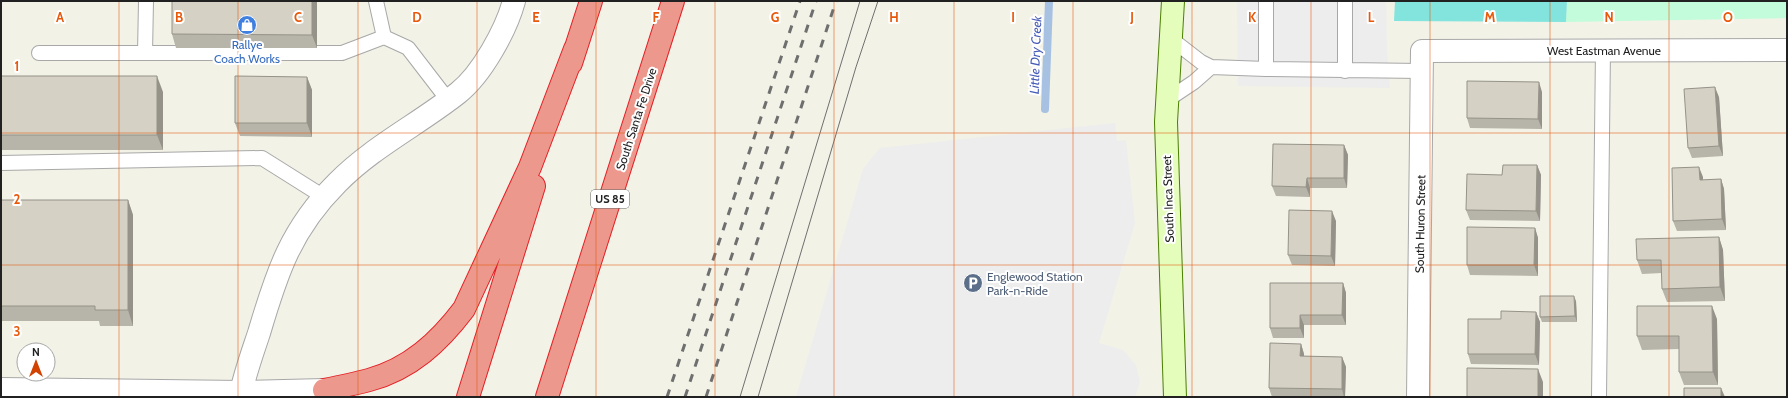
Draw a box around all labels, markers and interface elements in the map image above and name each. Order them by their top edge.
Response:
text: A [56,9,65,25]
text: B [175,9,183,25]
text: C [294,9,302,25]
text: D [412,9,422,25]
text: E [532,9,540,25]
text: F [653,9,660,25]
text: G [771,9,780,25]
text: H [889,9,899,25]
text: I [1011,9,1015,25]
text: J [1129,9,1134,25]
text: K [1248,9,1257,25]
text: L [1368,9,1375,25]
text: M [1485,9,1496,25]
text: N [1604,9,1614,25]
text: O [1723,9,1733,25]
shop icon: Rallye Coach Works [236,14,258,36]
water label: Little Dry Creek [1026,15,1044,94]
place label: Rallye Coach Works [214,37,280,66]
street label: West Eastman Avenue [1547,43,1661,58]
text: 1 [15,58,19,74]
street label: South Santa Fe Drive [612,66,660,172]
street label: South Inca Street [1159,155,1177,243]
street label: South Huron Street [1412,175,1428,273]
road number: US 85 [591,190,629,208]
text: 2 [14,191,21,207]
place label: Englewood Station Park-n-Ride [987,269,1083,298]
parking icon: Englewood Station Park-n-Ride [962,272,984,294]
text: 3 [13,323,21,339]
north arrow [16,342,56,382]
text: N [32,345,40,359]

